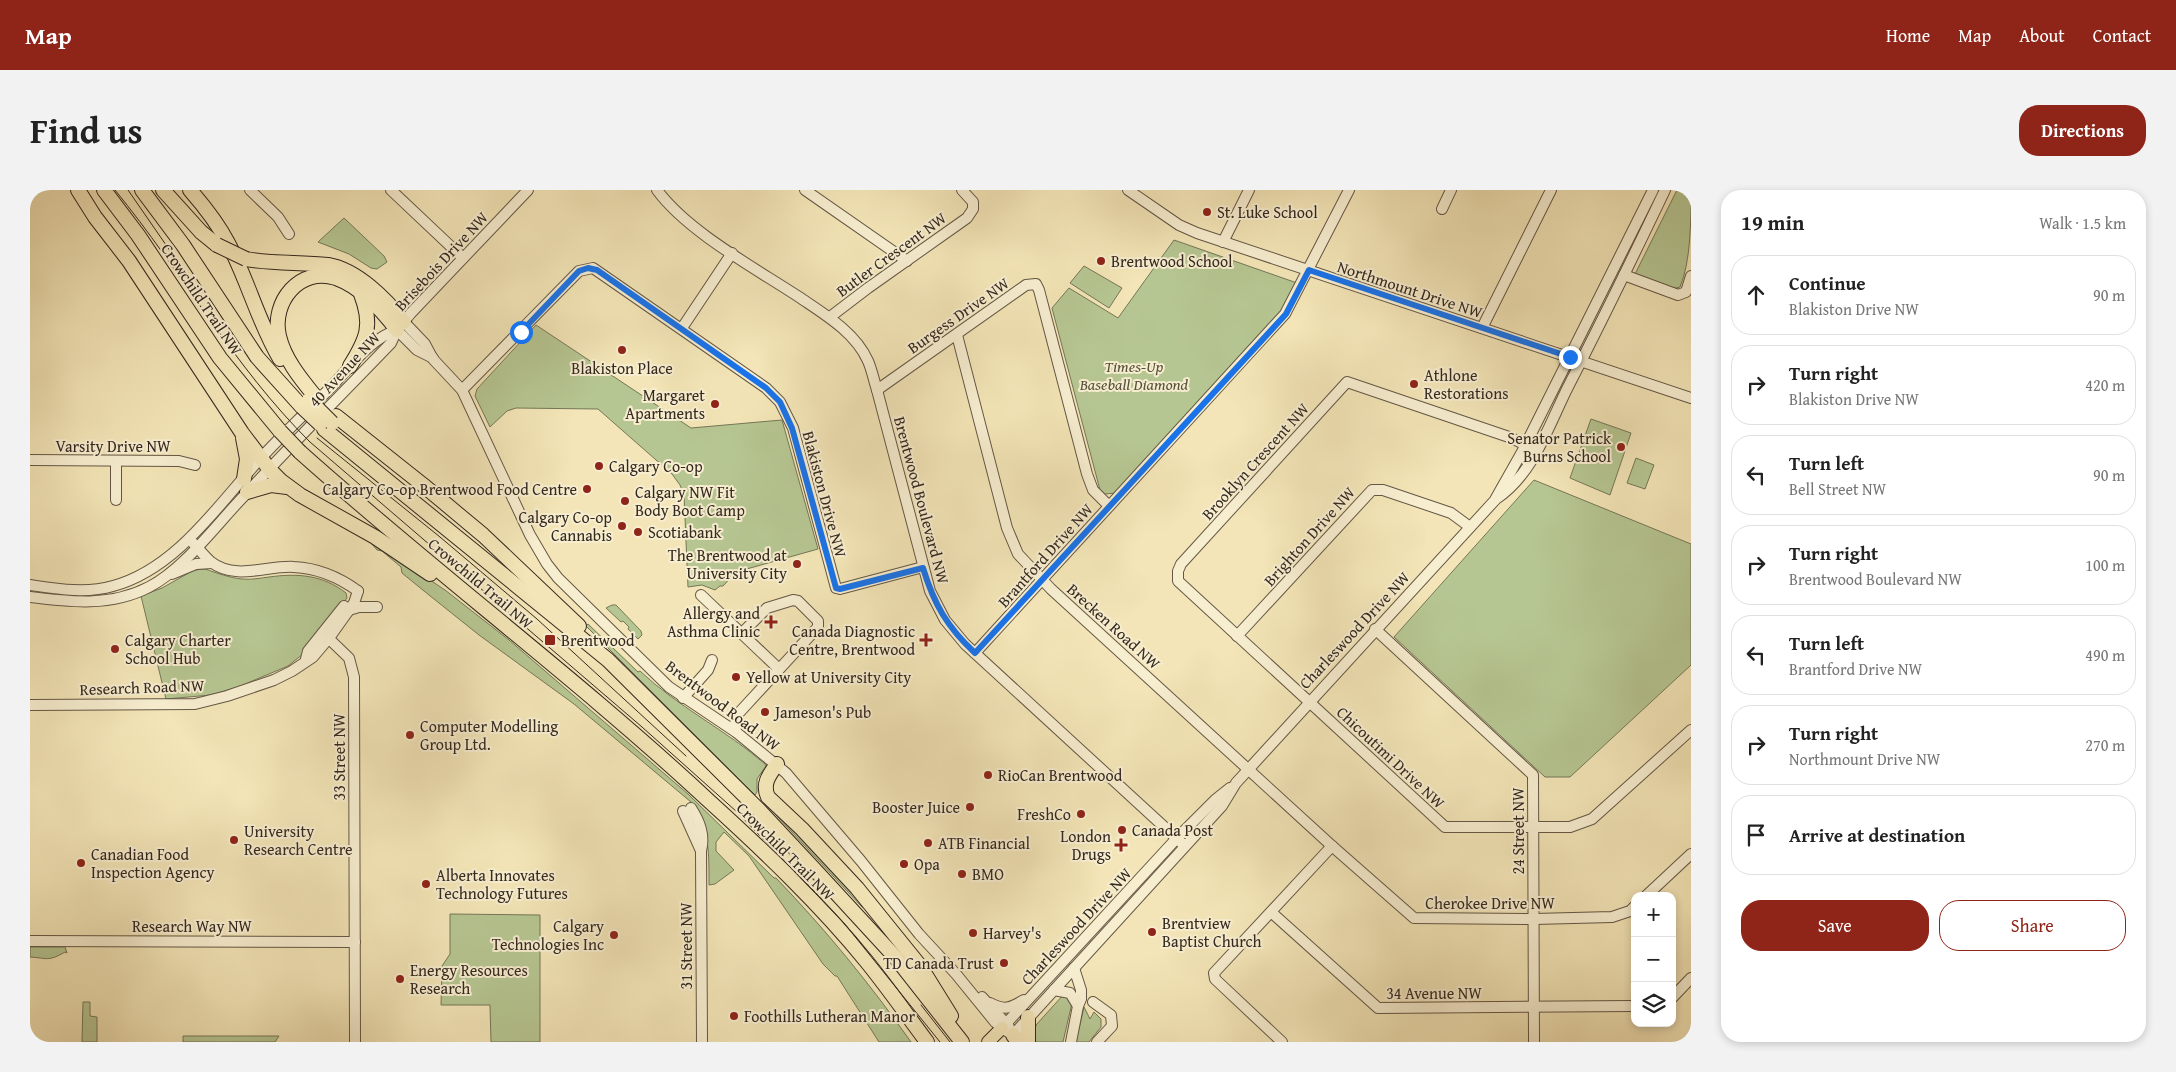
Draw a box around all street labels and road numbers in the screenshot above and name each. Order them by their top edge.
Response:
street label: Butler Crescent NW [831,205,951,302]
street label: Brisebois Drive NW [388,206,494,316]
street label: Crowchild Trail NW [155,238,249,360]
street label: Northmount Drive NW [1334,254,1486,324]
street label: Burgess Drive NW [902,271,1014,359]
street label: 40 Avenue NW [303,326,386,412]
street label: Brooklyn Crescent NW [1196,397,1315,525]
street label: Brentwood Boulevard NW [888,413,956,587]
street label: Blakiston Drive NW [797,428,854,560]
street label: Varsity Drive NW [55,434,171,458]
street label: Brighton Drive NW [1258,481,1361,591]
street label: Brantford Drive NW [992,497,1099,612]
street label: Crowchild Trail NW [423,532,539,634]
street label: Charleswood Drive NW [1293,566,1415,694]
street label: Brecken Road NW [1062,577,1166,675]
street label: Brentwood Road NW [661,654,786,756]
street label: Research Road NW [79,673,205,701]
street label: Chicoutimi Drive NW [1331,700,1451,814]
street label: 33 Street NW [327,713,351,801]
street label: 24 Street NW [1506,787,1530,875]
street label: Crowchild Trail NW [731,796,841,906]
street label: Charleswood Drive NW [1015,862,1137,990]
street label: Cherokee Drive NW [1425,891,1555,915]
street label: 31 Street NW [674,902,698,990]
street label: Research Way NW [132,914,252,938]
street label: 34 Avenue NW [1386,981,1482,1005]

